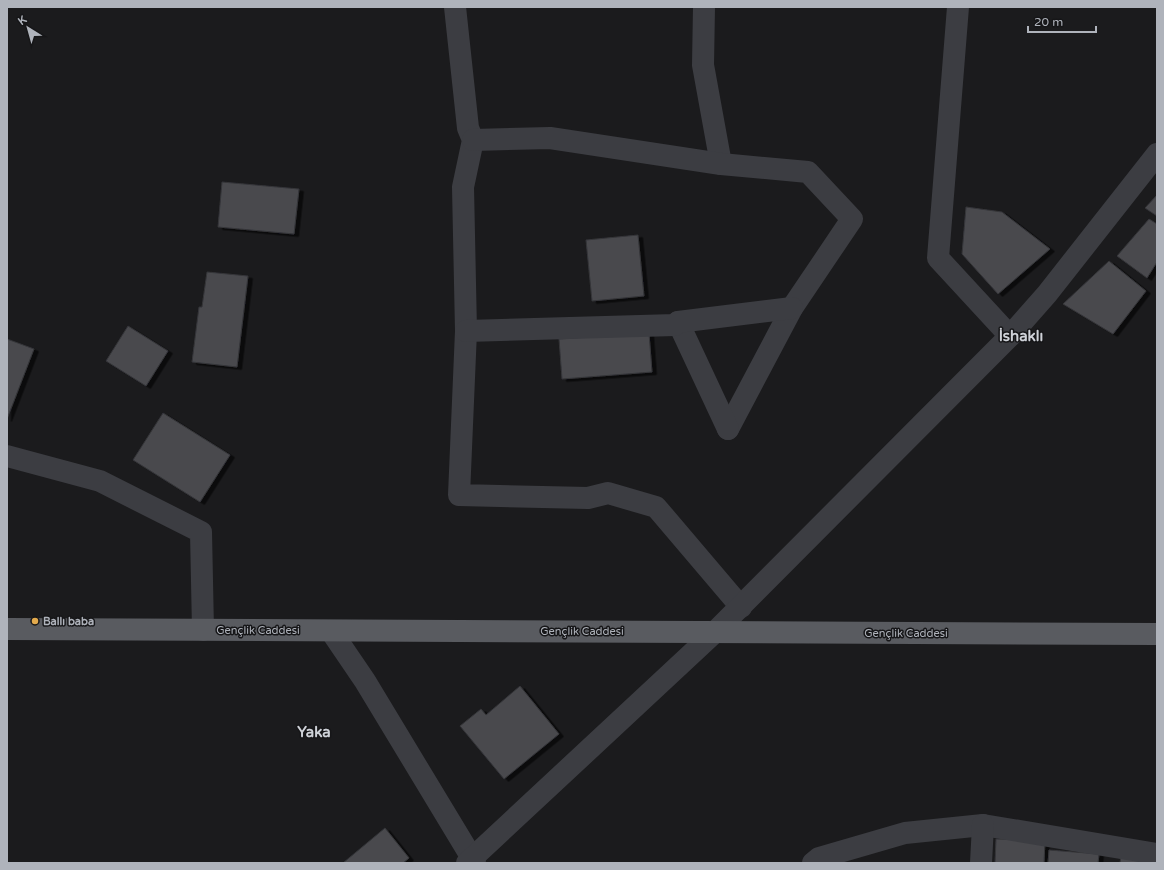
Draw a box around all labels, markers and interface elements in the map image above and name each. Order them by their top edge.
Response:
north arrow [8,8,48,48]
scale bar [1028,8,1096,34]
text: K [15,13,30,28]
text: 20 m [1034,15,1063,29]
district label: İshaklı [999,327,1043,345]
place label: Ballı baba [43,615,94,628]
marker: Ballı baba [30,616,40,626]
street label: Gençlik Caddesi [216,624,300,637]
street label: Gençlik Caddesi [540,625,624,638]
street label: Gençlik Caddesi [864,627,948,640]
district label: Yaka [297,723,331,741]

